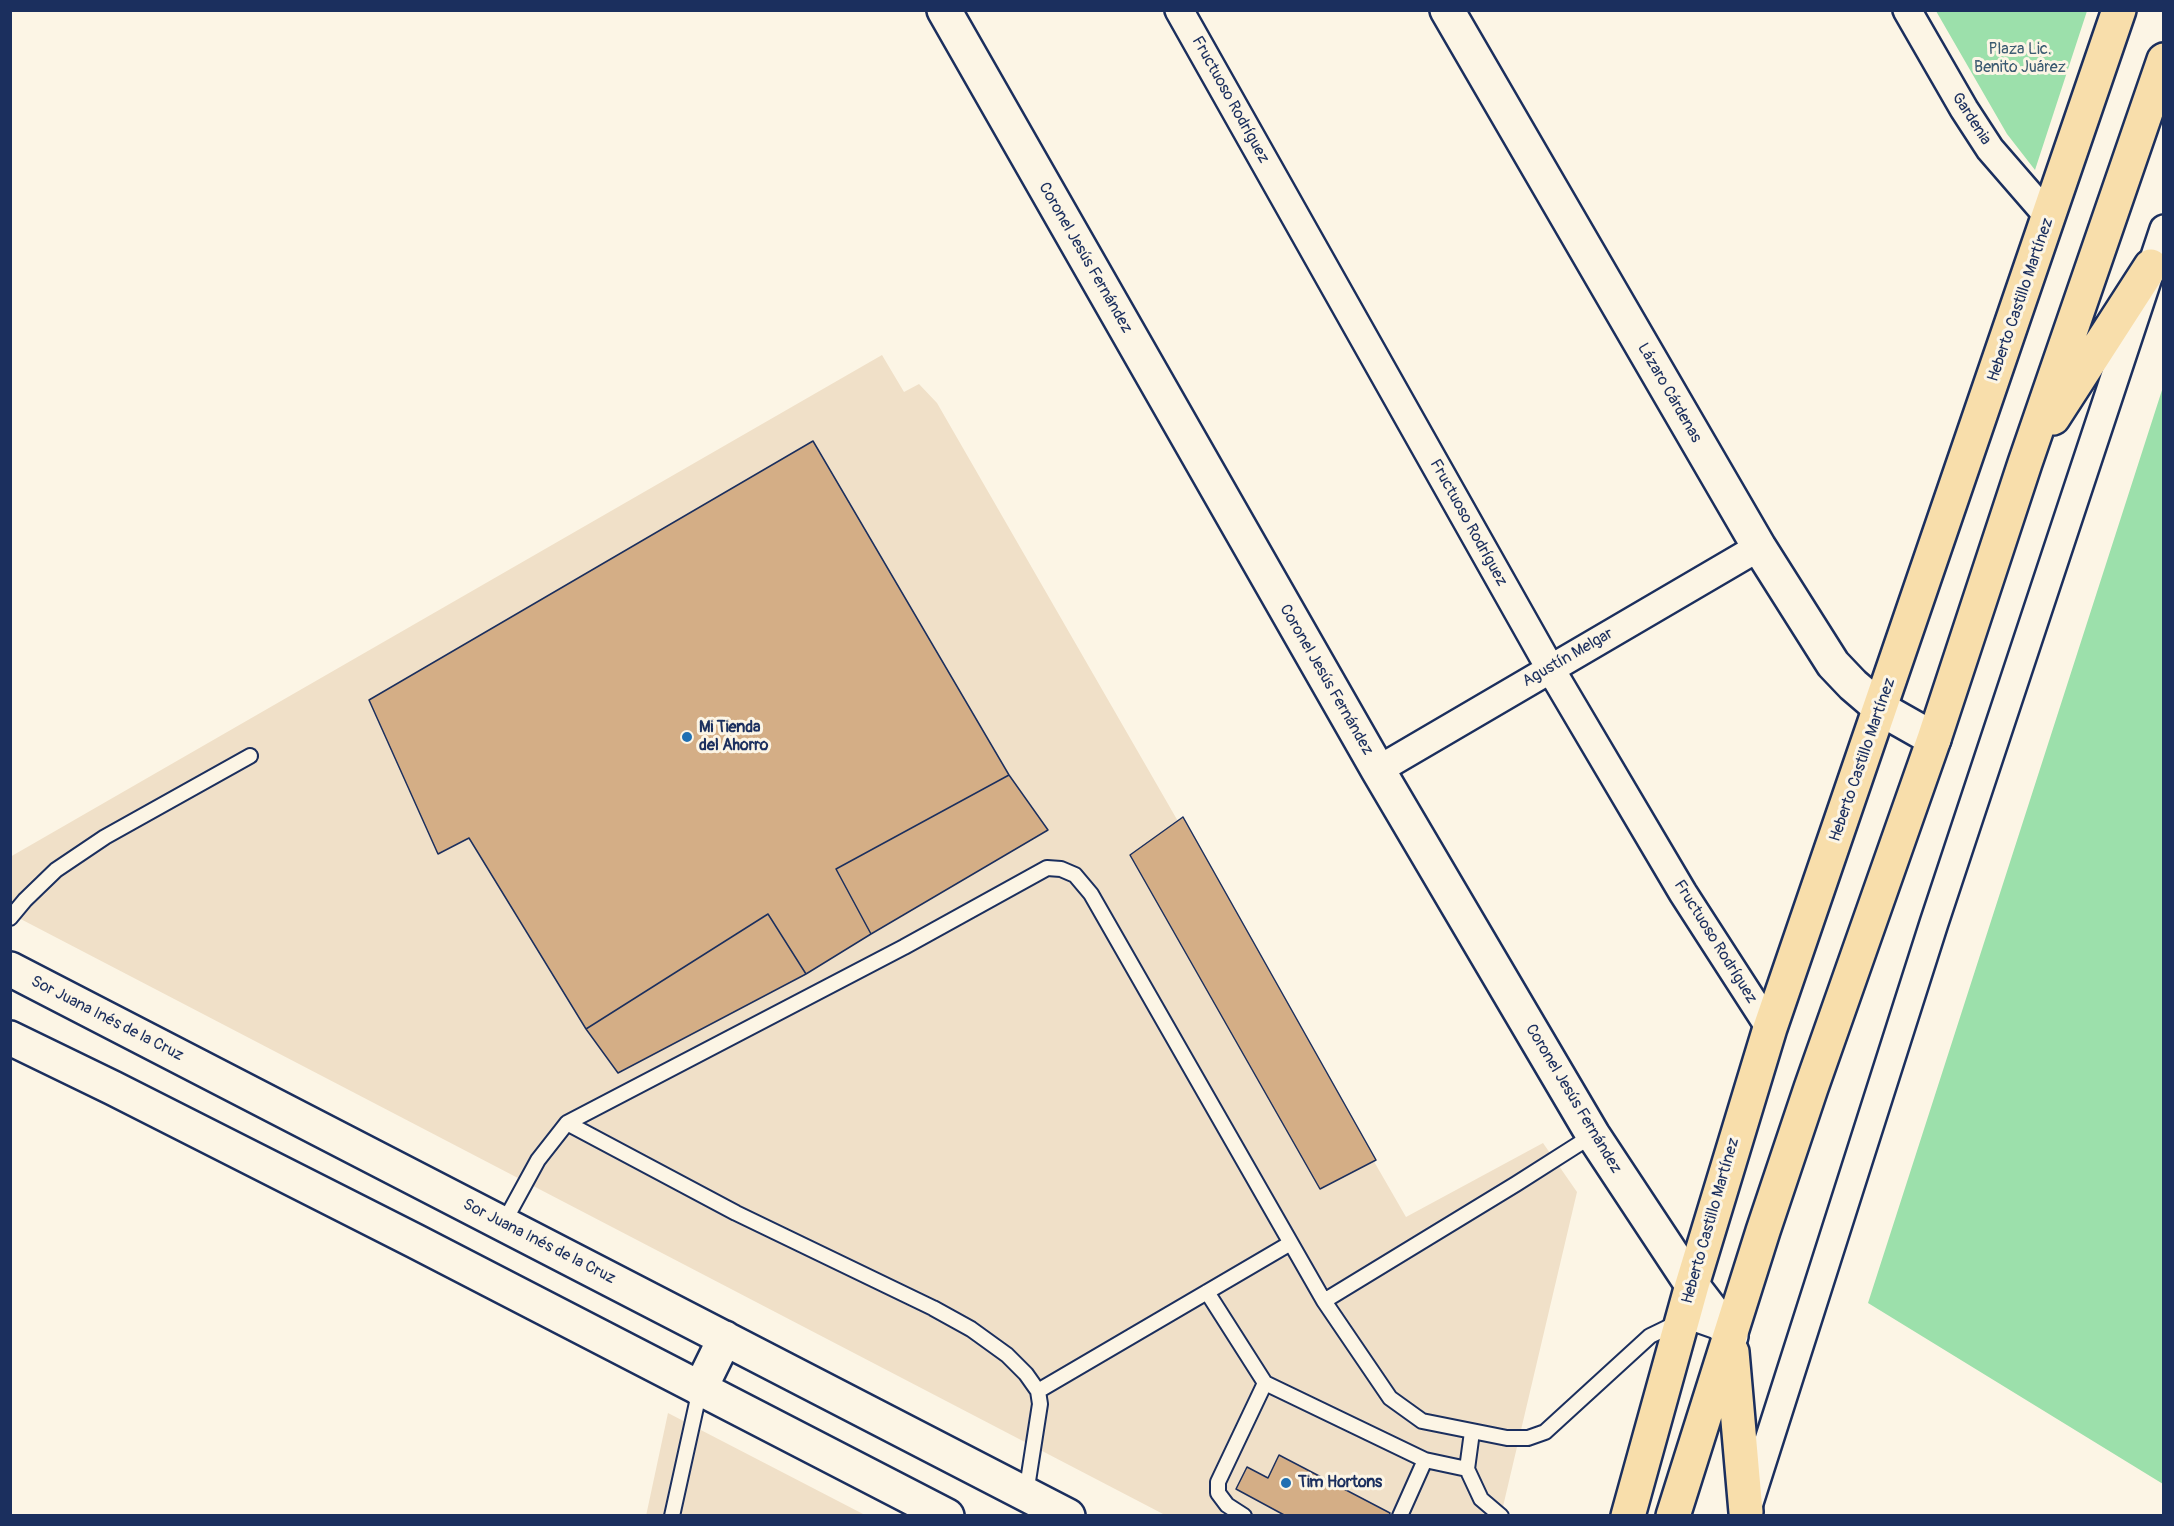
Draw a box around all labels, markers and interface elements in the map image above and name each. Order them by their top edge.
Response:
street label: Fructuoso Rodríguez [1187,33,1273,167]
park label: Plaza Lic. Benito Juárez [1974,40,2066,78]
street label: Gardenia [1947,89,1995,149]
street label: Coronel Jesús Fernández [1034,179,1136,337]
street label: Heberto Castillo Martínez [1984,216,2058,384]
street label: Lázaro Cárdenas [1633,340,1705,446]
street label: Fructuoso Rodríguez [1425,456,1511,590]
street label: Coronel Jesús Fernández [1275,601,1377,759]
street label: Agustín Melgar [1519,624,1617,692]
street label: Heberto Castillo Martínez [1826,676,1900,844]
place label: Mi Tienda del Ahorro [699,718,768,756]
marker: Mi Tienda del Ahorro [680,730,694,744]
street label: Fructuoso Rodríguez [1669,877,1761,1007]
street label: Sor Juana Inés de la Cruz [28,972,186,1066]
street label: Coronel Jesús Fernández [1521,1021,1625,1177]
street label: Heberto Castillo Martínez [1678,1136,1744,1306]
street label: Sor Juana Inés de la Cruz [460,1195,618,1289]
place label: Tim Hortons [1298,1473,1382,1493]
marker: Tim Hortons [1279,1476,1293,1490]

